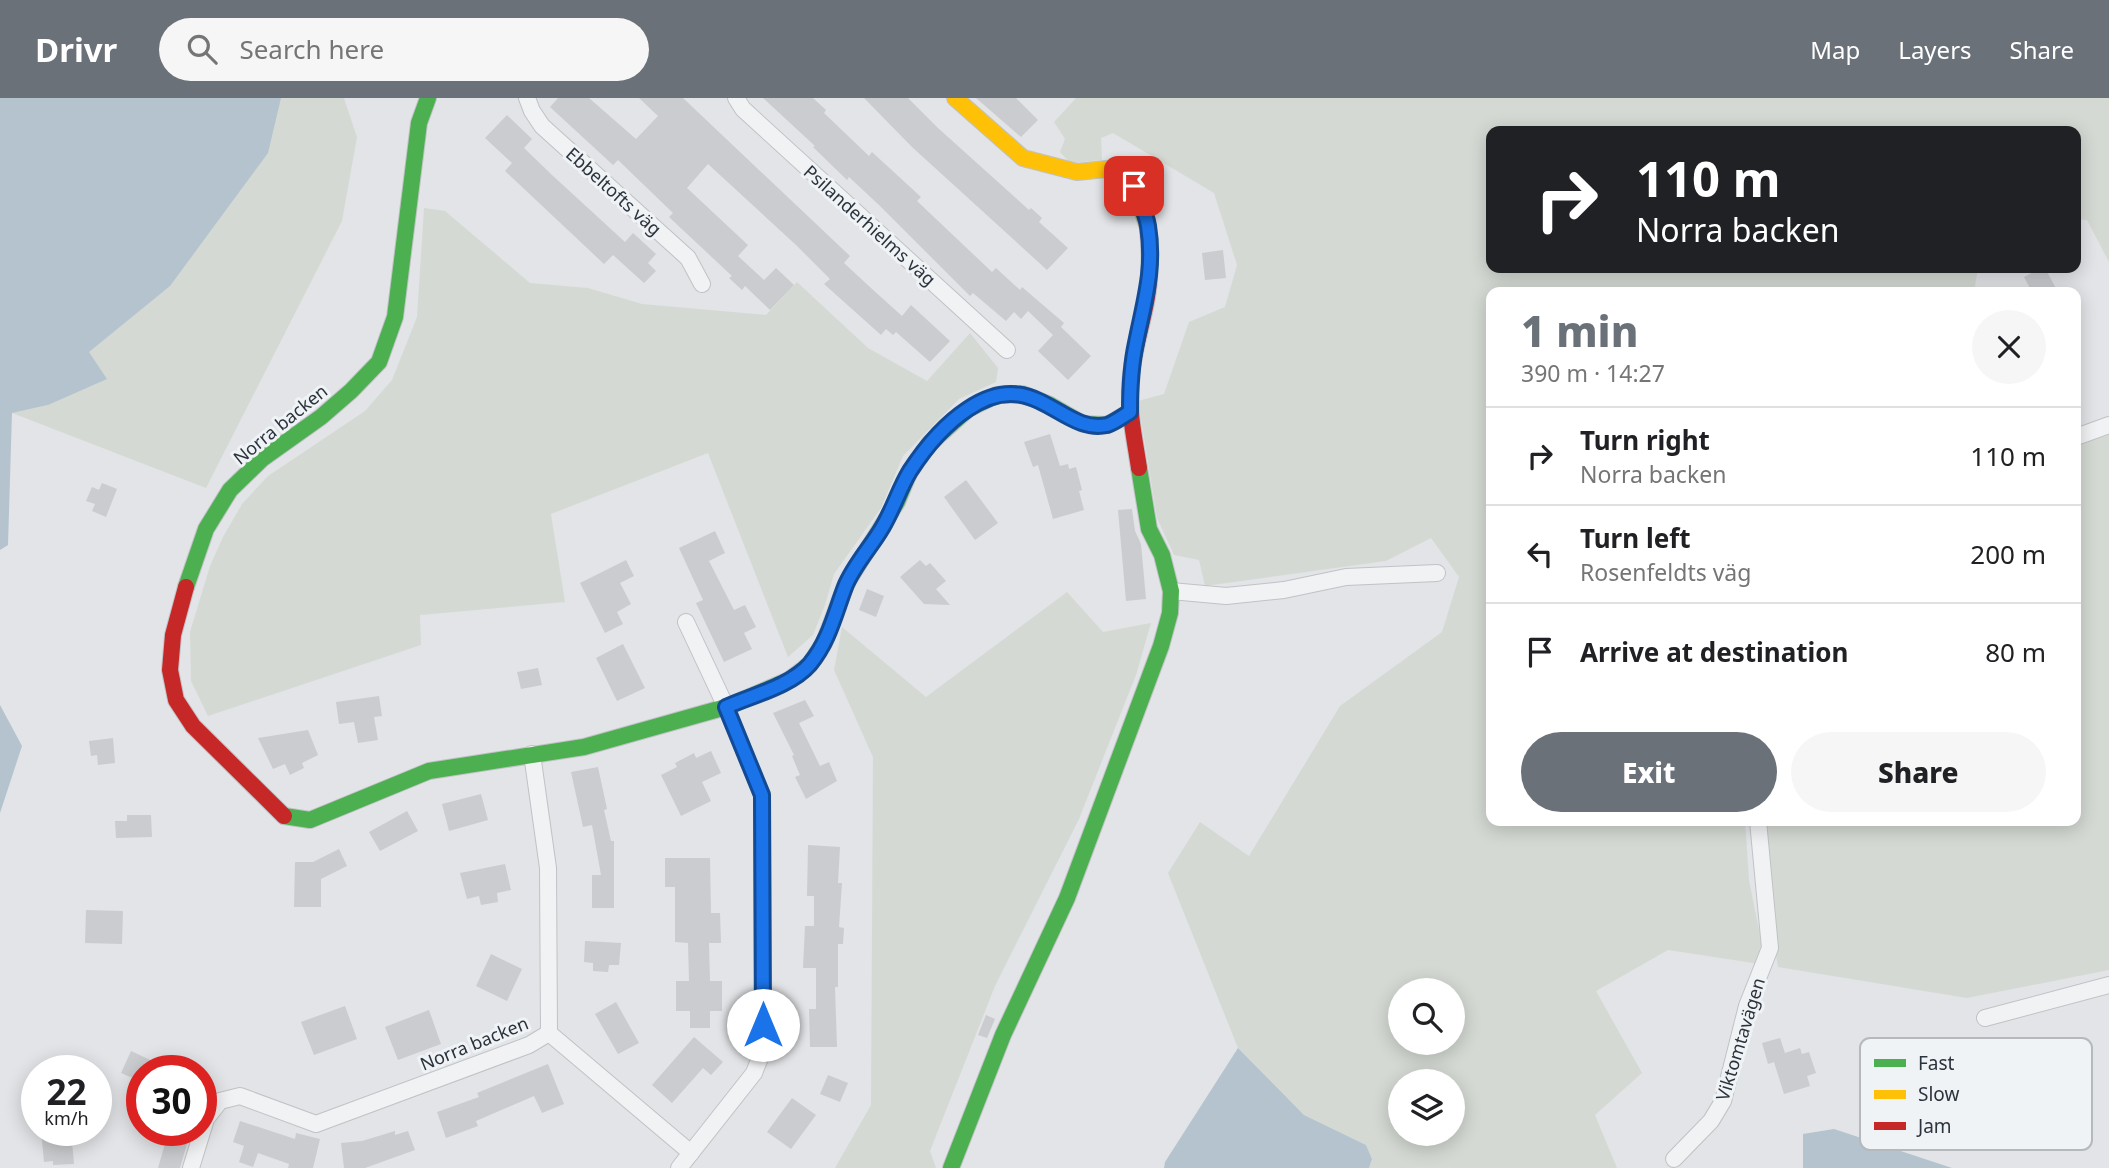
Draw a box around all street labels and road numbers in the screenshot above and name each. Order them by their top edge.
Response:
street label: Ebbeltofts väg [561,142,667,240]
street label: Psilanderhielms väg [799,159,941,291]
street label: Norra backen [228,379,332,469]
street label: Viktomtavägen [1710,975,1770,1103]
street label: Norra backen [416,1010,532,1076]

